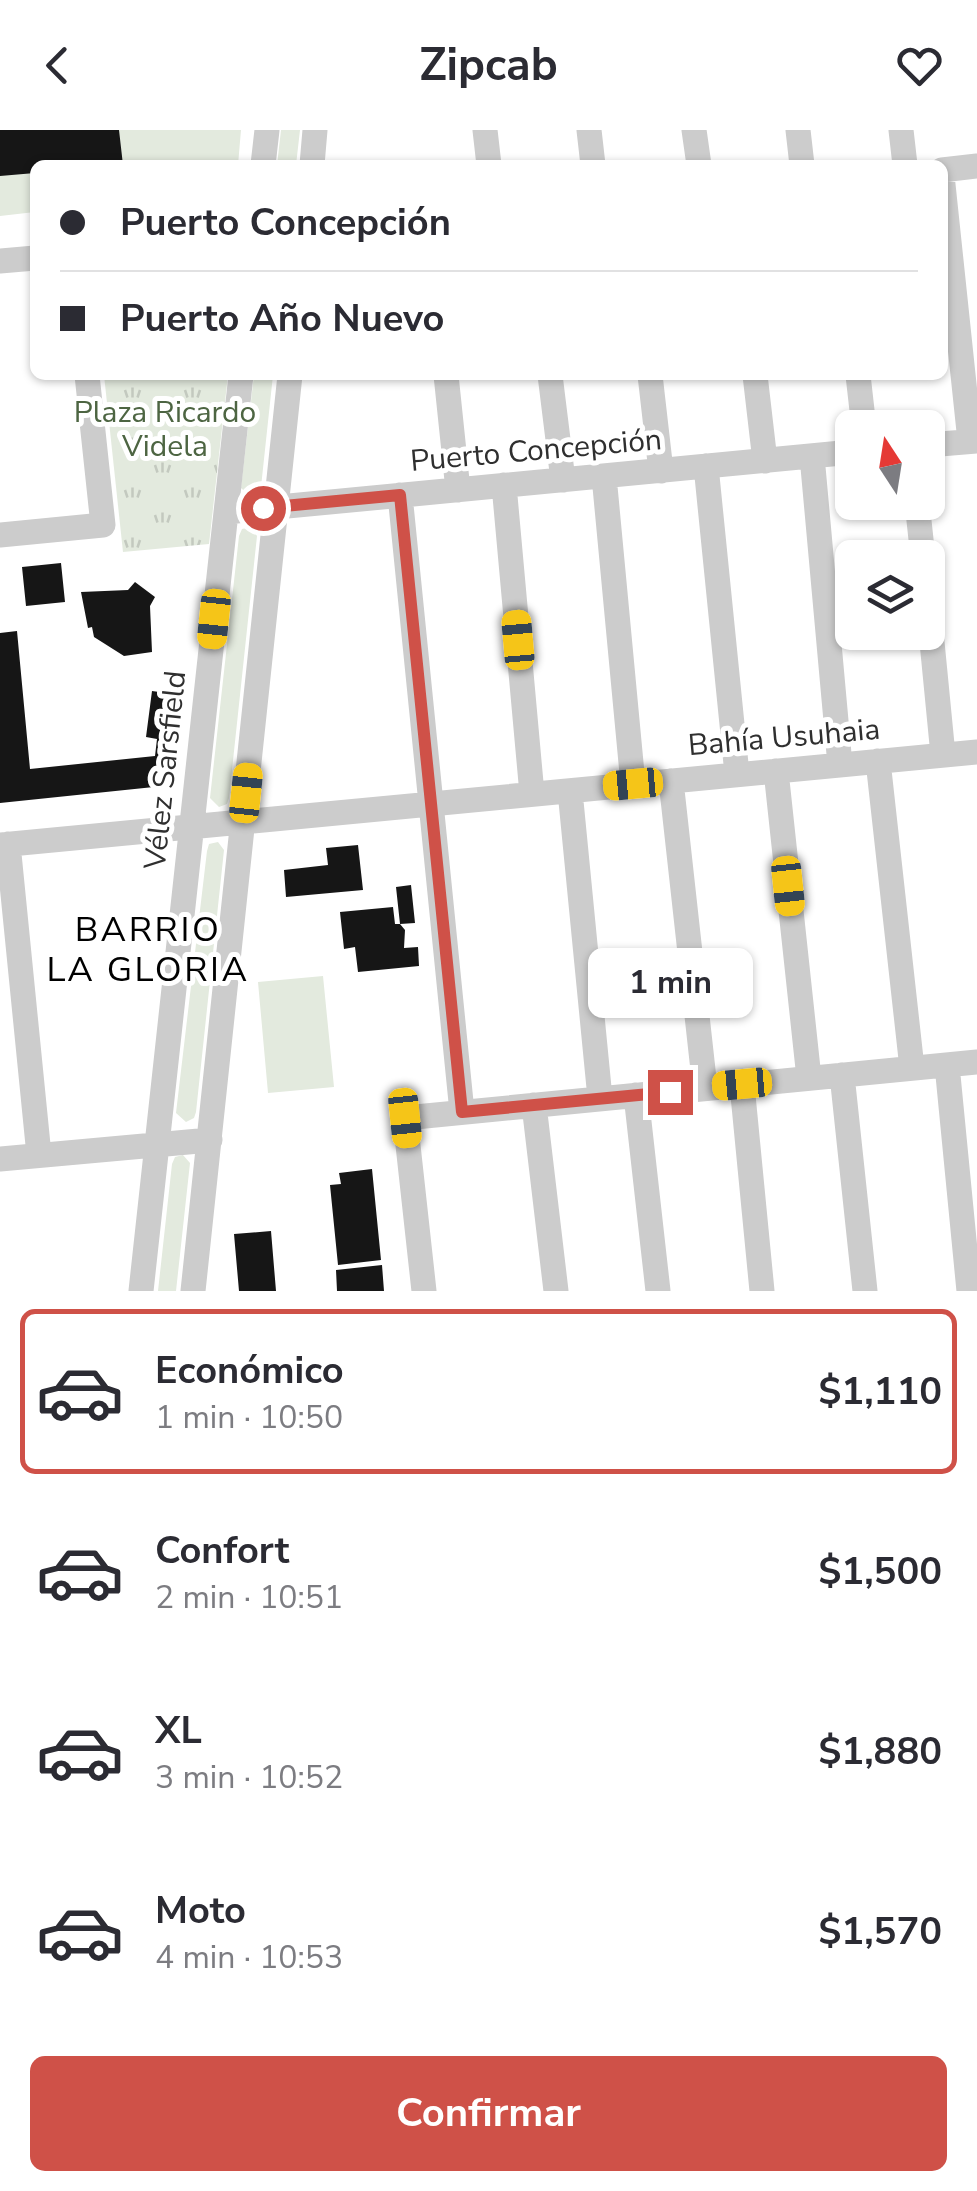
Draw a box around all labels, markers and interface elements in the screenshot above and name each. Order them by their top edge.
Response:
text: Zipcab [419,35,558,96]
icon: back [30,38,85,93]
icon: heart [892,38,947,93]
text: Puerto Concepción [120,197,451,248]
text: Puerto Año Nuevo [120,293,444,344]
park label: Plaza Ricardo Videla [74,392,256,467]
north arrow [835,410,945,520]
map controls [835,410,945,650]
street label: Puerto Concepción [409,419,664,482]
route start [241,486,286,531]
button: layers [835,540,945,650]
car [196,588,232,650]
car [500,609,536,671]
street label: Vélez Sarsfield [135,669,196,872]
street label: Bahía Usuhaia [686,709,882,766]
car [228,762,264,824]
car [602,766,664,802]
car [770,855,806,917]
district label: BARRIO LA GLORIA [46,906,250,993]
callout: 1 min [588,947,752,1017]
text: 1 min [629,961,712,1004]
car [711,1066,773,1102]
route end [648,1070,693,1115]
car [387,1087,423,1149]
text: Económico [155,1345,344,1396]
icon: car [35,1347,125,1437]
text: $1,110 [819,1366,942,1417]
text: 1 min · 10:50 [155,1396,343,1439]
text: Confort [155,1525,289,1576]
icon: car [35,1527,125,1617]
text: $1,500 [819,1546,942,1597]
text: 2 min · 10:51 [155,1576,343,1619]
text: XL [155,1705,202,1756]
icon: car [35,1707,125,1797]
text: $1,880 [819,1726,942,1777]
text: 3 min · 10:52 [155,1756,343,1799]
text: Moto [155,1885,246,1936]
icon: car [35,1887,125,1977]
text: $1,570 [819,1906,942,1957]
text: 4 min · 10:53 [155,1936,343,1979]
button: Confirmar [30,2056,947,2171]

